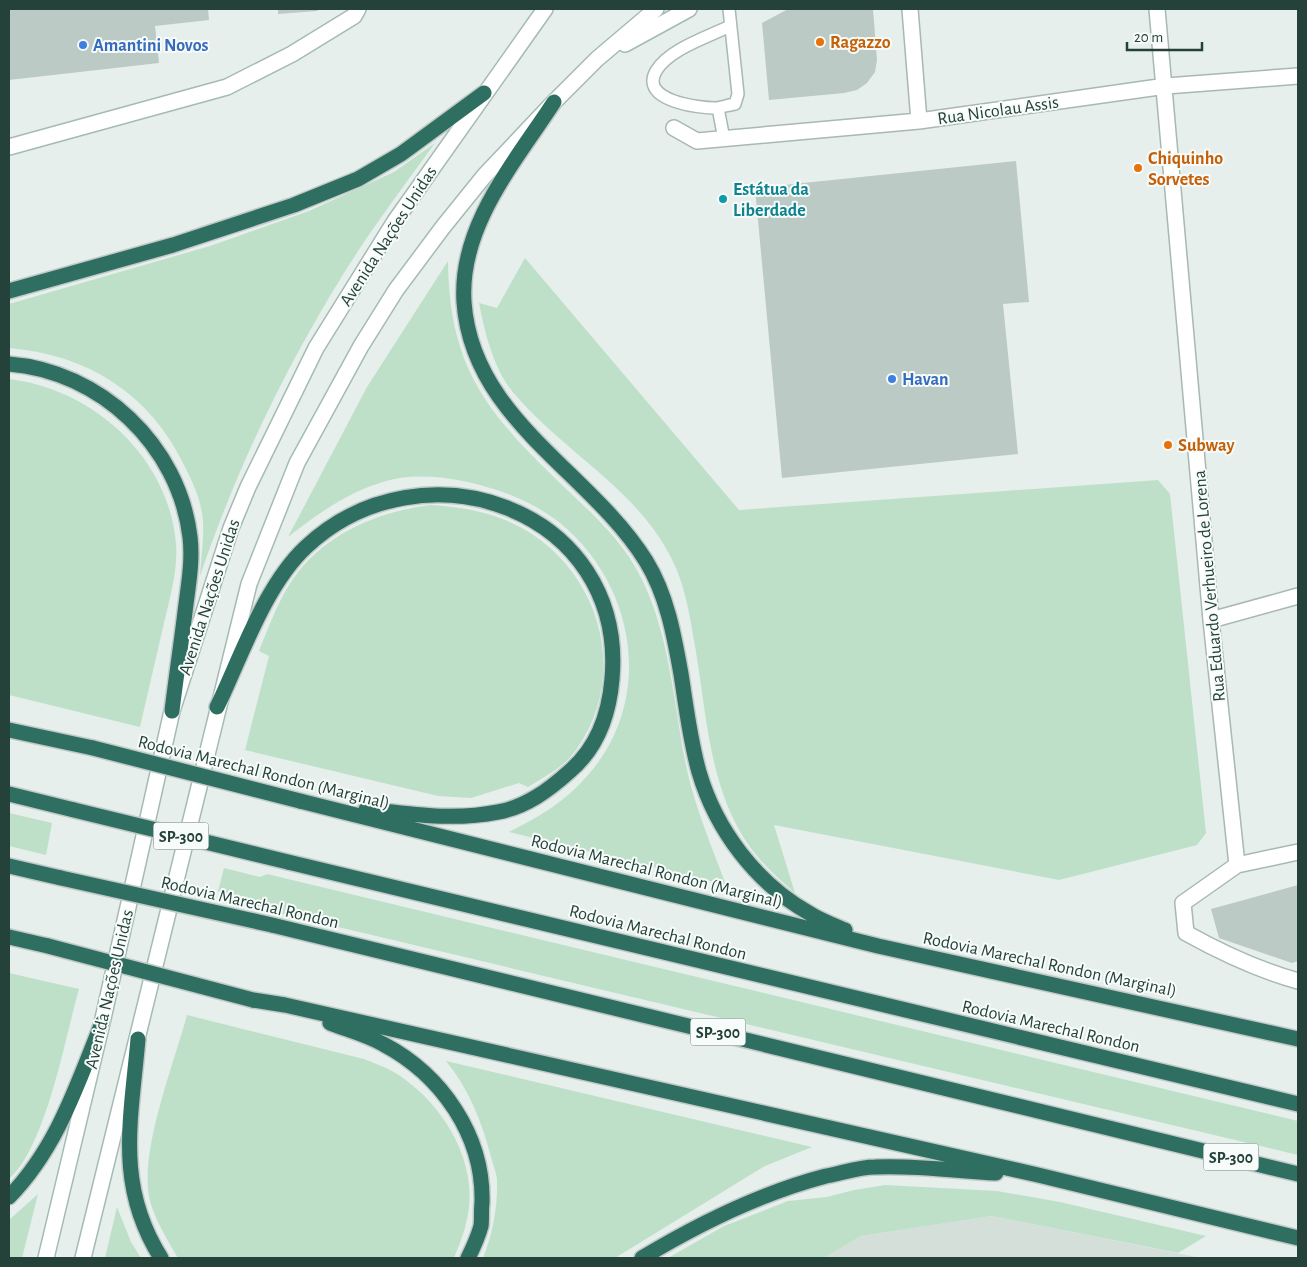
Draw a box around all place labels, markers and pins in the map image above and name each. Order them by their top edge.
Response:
place label: Ragazzo [830,34,891,52]
marker: Ragazzo [814,36,826,48]
place label: Amantini Novos [93,37,209,55]
marker: Amantini Novos [77,39,89,51]
place label: Chiquinho Sorvetes [1148,150,1223,189]
marker: Chiquinho Sorvetes [1132,162,1144,174]
place label: Estátua da Liberdade [733,181,809,220]
marker: Estátua da Liberdade [717,193,729,205]
place label: Havan [902,371,949,389]
marker: Havan [886,373,898,385]
place label: Subway [1178,437,1235,455]
marker: Subway [1162,439,1174,451]

